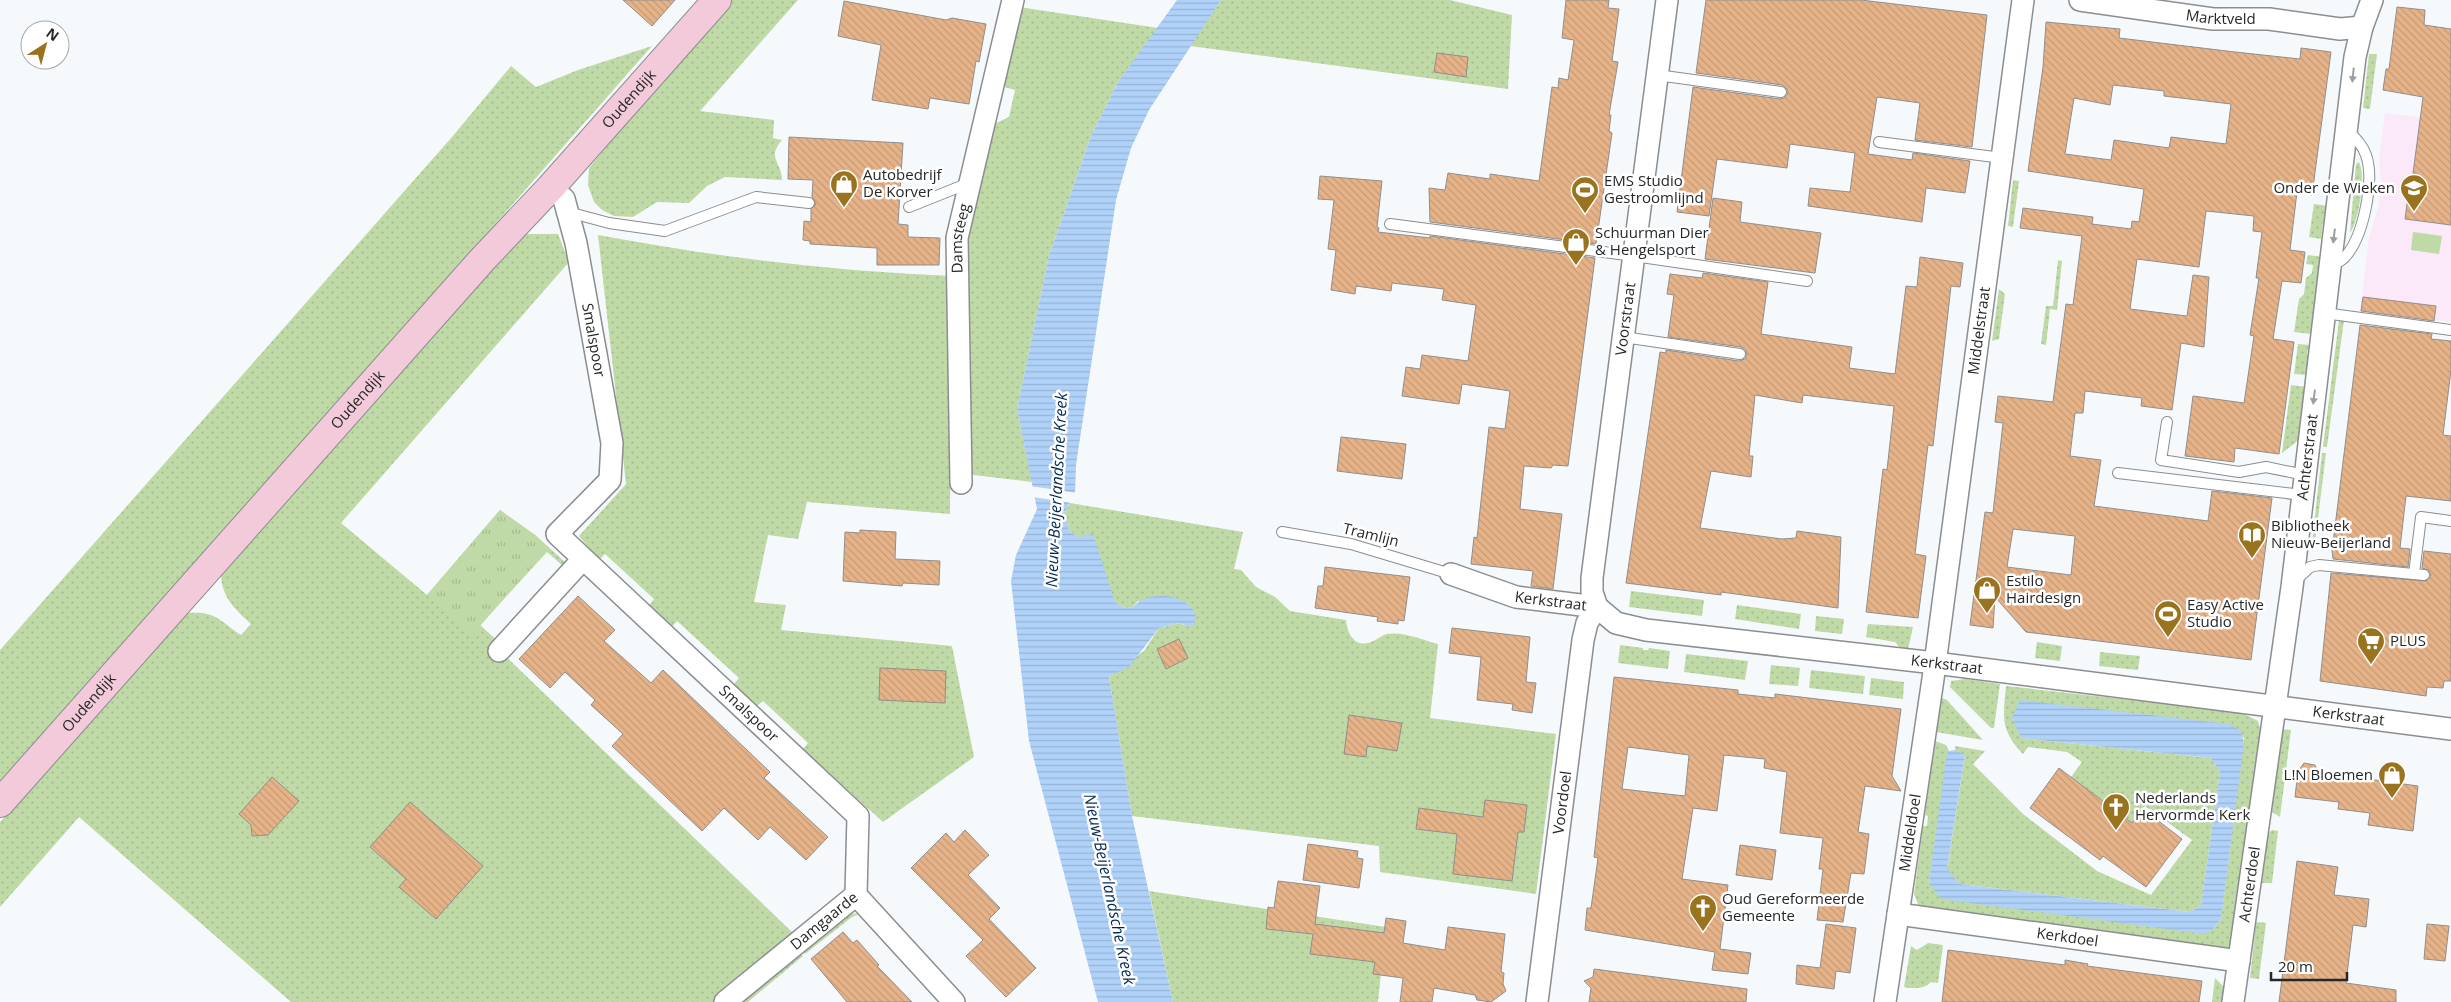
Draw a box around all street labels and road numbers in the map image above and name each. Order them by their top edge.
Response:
street label: Marktveld [2185,4,2256,28]
street label: Oudendijk [597,65,660,132]
street label: Damsteeg [946,201,974,274]
street label: Voorstraat [1610,281,1639,357]
street label: Middelstraat [1962,285,1994,376]
street label: Smalspoor [578,301,611,379]
street label: Oudendijk [326,365,389,433]
street label: Achterstraat [2291,413,2321,501]
street label: Tramlijn [1341,517,1401,551]
street label: Kerkstraat [1514,586,1588,615]
street label: Kerkstraat [1910,649,1984,678]
street label: Oudendijk [57,668,120,736]
street label: Smalspoor [715,680,784,746]
street label: Kerkstraat [2312,700,2386,729]
street label: Voordoel [1547,770,1575,835]
street label: Middeldoel [1893,792,1925,873]
street label: Achterdoel [2233,845,2264,923]
street label: Damgaarde [786,887,861,954]
street label: Kerkdoel [2035,922,2100,951]

